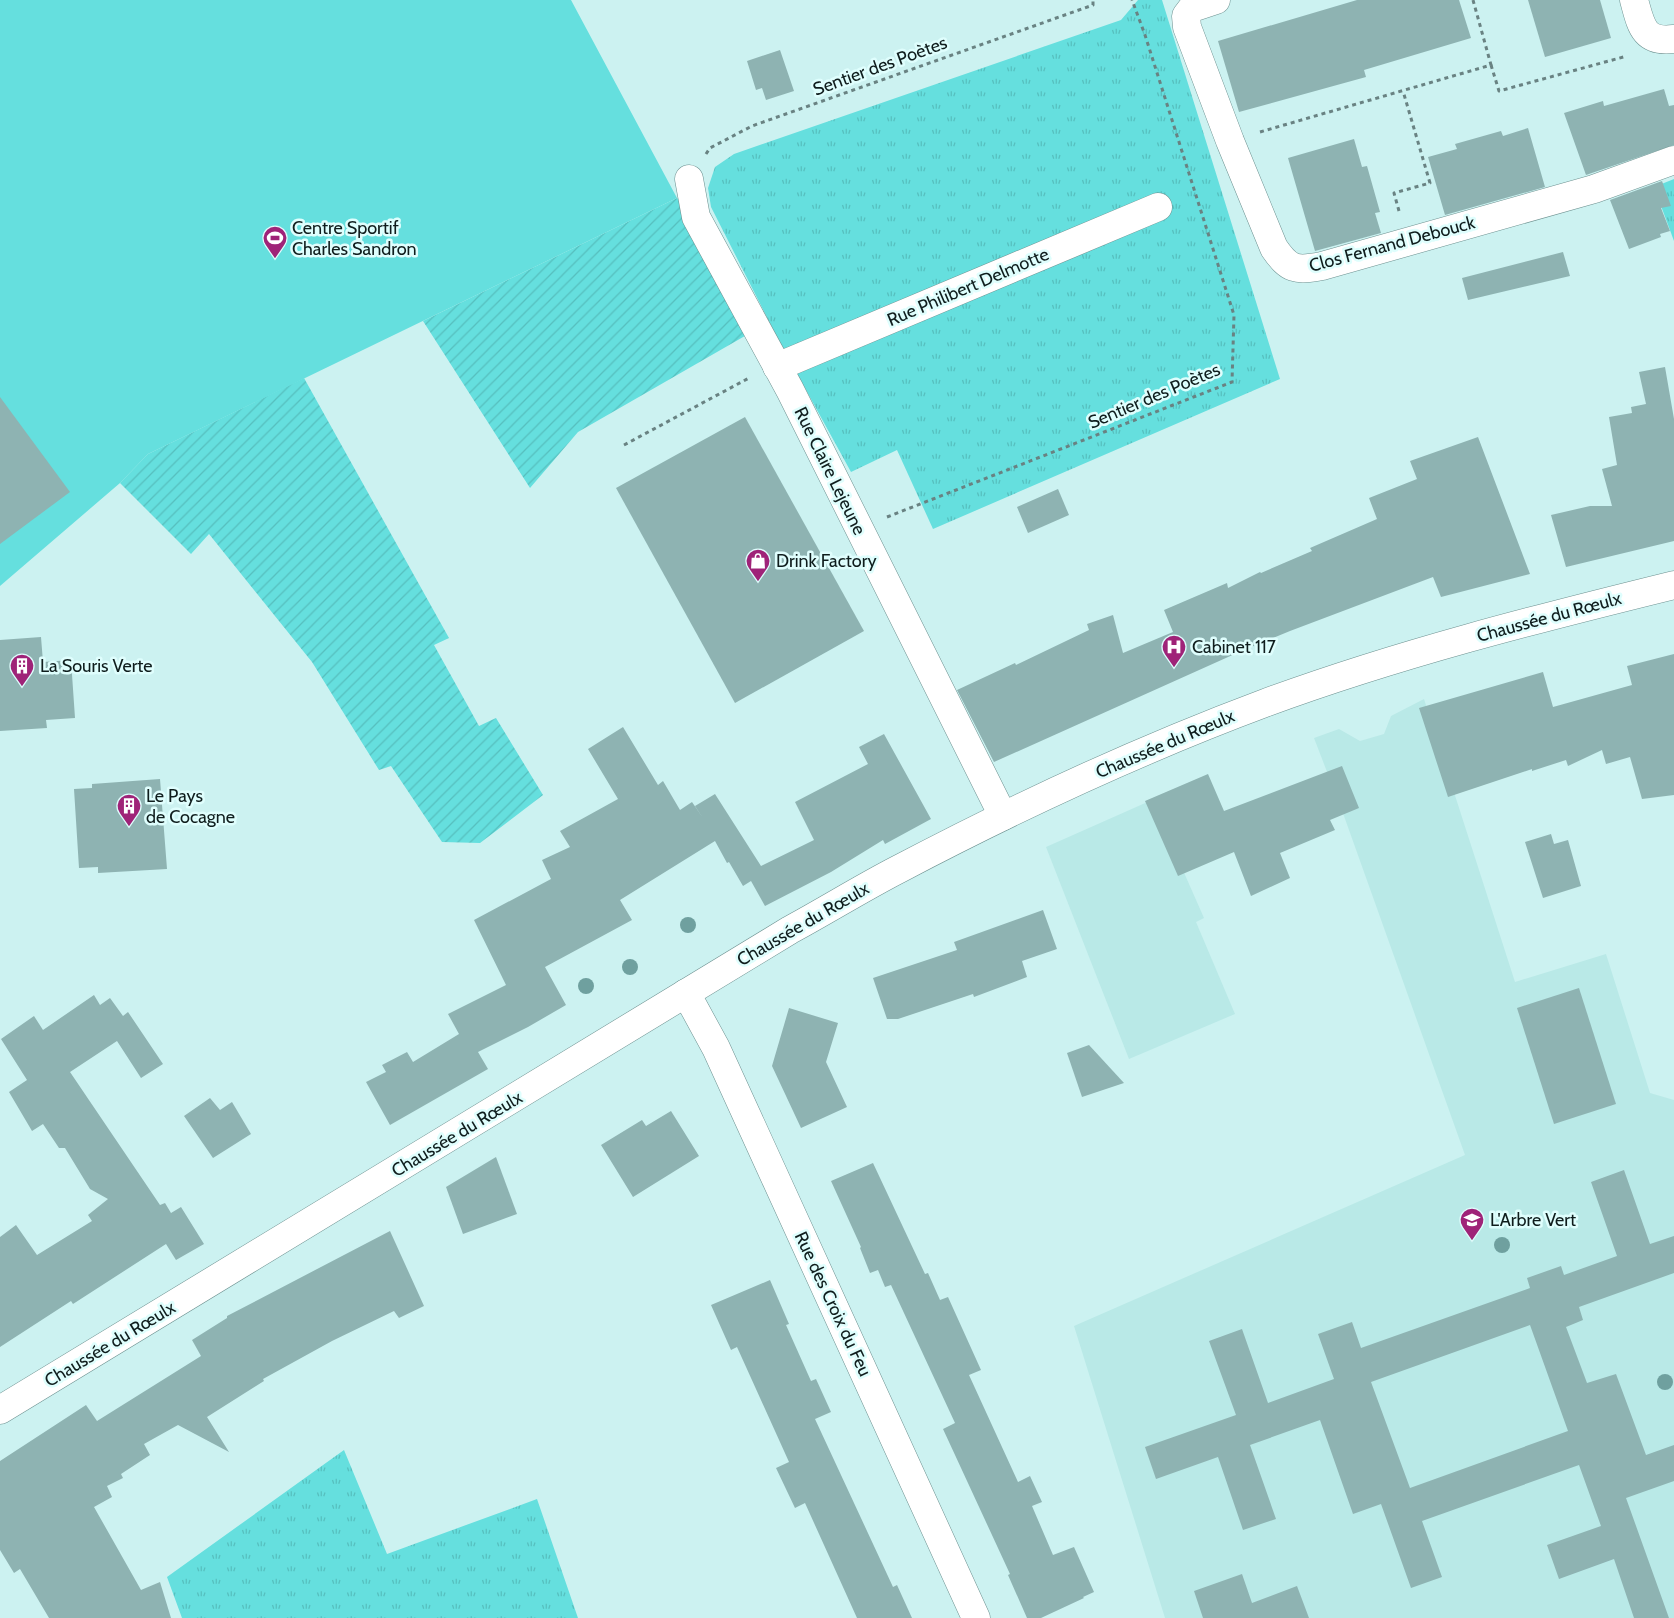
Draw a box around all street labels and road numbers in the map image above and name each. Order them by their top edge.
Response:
street label: Sentier des Poètes [810,32,950,100]
street label: Clos Fernand Debouck [1307,211,1478,277]
street label: Rue Philibert Delmotte [884,243,1052,331]
street label: Sentier des Poètes [1085,358,1223,434]
street label: Rue Claire Lejeune [790,403,870,539]
street label: Chaussée du Rœulx [1474,587,1624,647]
street label: Chaussée du Rœulx [1092,705,1238,783]
street label: Chaussée du Rœulx [733,877,873,971]
street label: Chaussée du Rœulx [388,1086,527,1182]
street label: Rue des Croix du Feu [790,1228,876,1380]
street label: Chaussée du Rœulx [41,1296,180,1392]

